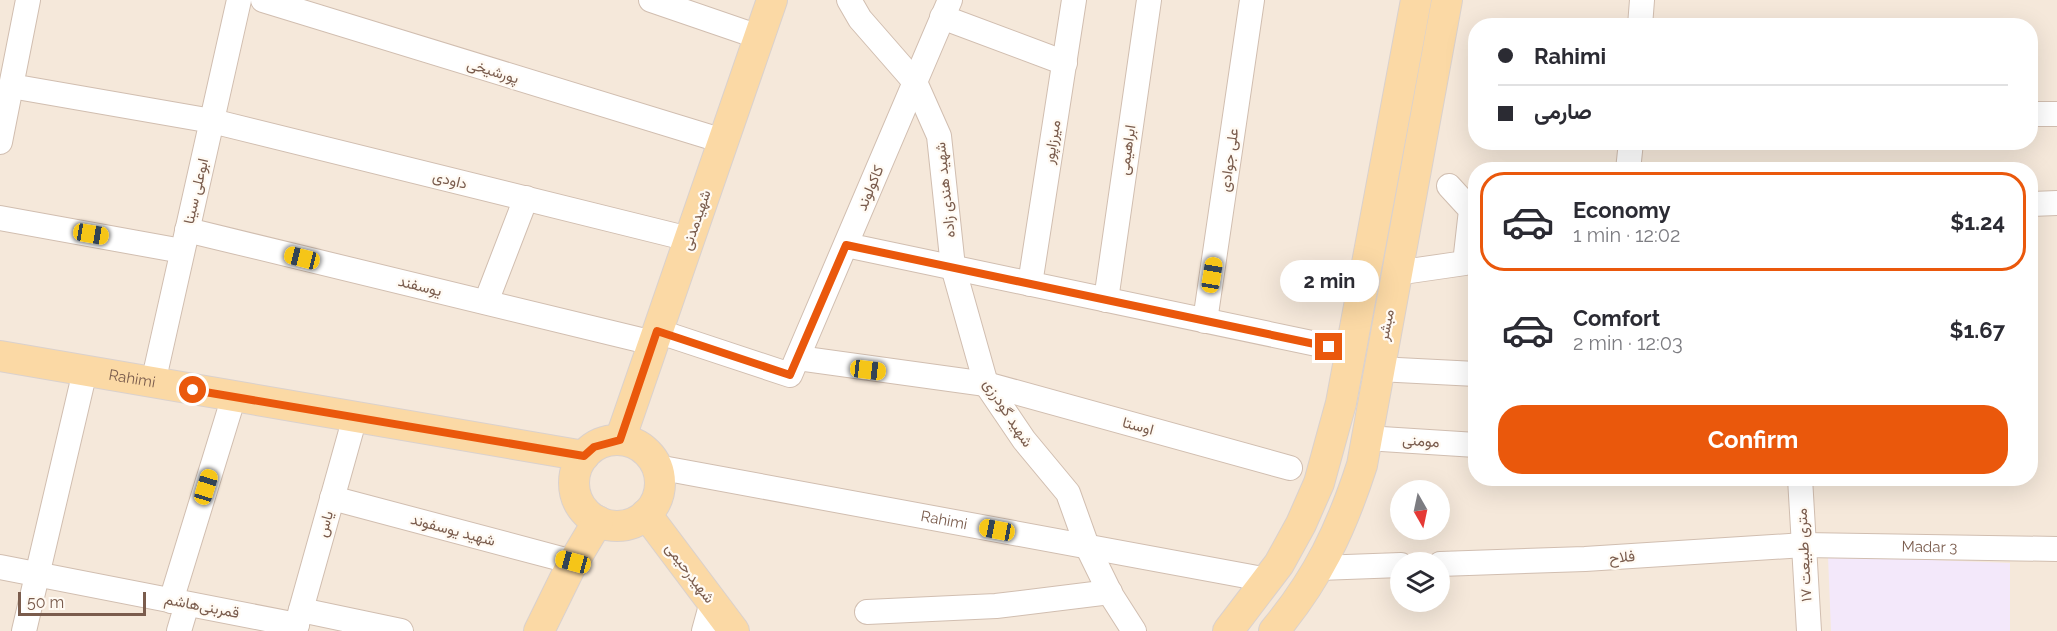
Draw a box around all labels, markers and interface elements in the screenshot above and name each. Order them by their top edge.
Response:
text: Rahimi [1534,43,1606,69]
street label: پورشیخی [465,55,521,88]
text: صارمی [1534,98,1592,124]
street label: میرزاپور [1039,119,1065,166]
street label: ابراهیمی [1115,124,1140,176]
street label: علی جوادی [1216,127,1243,193]
street label: شهید هندی زاده [931,141,960,239]
street label: ابوعلی سینا [180,156,213,226]
street label: کاکولوند [852,162,888,213]
street label: داودی [431,167,469,194]
street label: شهیدمدنی [677,187,716,253]
icon: car [1501,195,1555,249]
text: Economy [1573,197,1671,223]
text: $1.24 [1950,209,2005,235]
car [72,222,110,246]
text: 1 min · 12:02 [1573,223,1680,247]
car [282,245,322,271]
car [1200,256,1224,294]
callout: 2 min [1280,260,1378,302]
text: 2 min [1304,269,1355,293]
street label: یوسفند [396,272,444,300]
icon: car [1501,303,1555,357]
text: Comfort [1573,305,1660,331]
street label: مبشر [1374,308,1398,343]
text: $1.67 [1950,317,2005,343]
text: 2 min · 12:03 [1573,331,1683,355]
route end [1315,333,1342,360]
car [849,359,887,381]
street label: Rahimi [107,366,157,391]
route start [179,376,206,403]
street label: شهید گودرزی [978,376,1037,451]
button: Confirm [1498,405,2008,474]
street label: اوستا [1120,413,1156,439]
street label: مومنی [1402,431,1440,452]
car [192,467,220,507]
north arrow [1390,480,1450,540]
map controls [1390,480,1450,612]
street label: Rahimi [919,507,969,533]
street label: ۱۷ متری طبیعت [1793,508,1816,602]
street label: یاس [313,509,338,539]
street label: شهید یوسفوند [409,510,497,550]
car [978,518,1016,542]
street label: Madar 3 [1902,538,1957,556]
street label: شهیدرحیمی [661,539,719,607]
street label: فلاح [1608,547,1636,569]
car [553,549,593,575]
button: layers [1390,552,1450,612]
scale bar [18,589,146,616]
street label: قمربنی‌هاشم [163,590,241,623]
text: 50 m [27,593,64,612]

